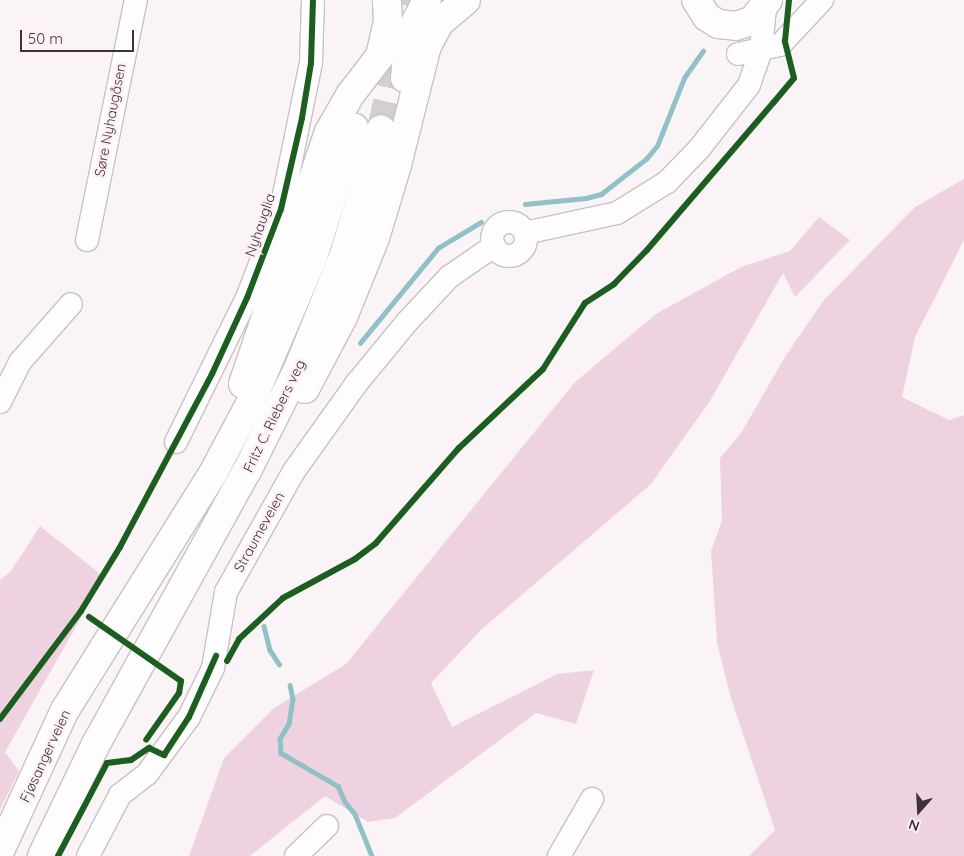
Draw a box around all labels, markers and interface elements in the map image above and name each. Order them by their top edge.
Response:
scale bar [22,20,136,52]
text: 50 m [28,29,63,48]
street label: Søre Nyhaugåsen [91,62,129,178]
street label: Nyhauglia [241,191,279,259]
street label: Fritz C. Riebers veg [239,357,309,475]
street label: Straumeveien [230,489,288,575]
street label: Fjøsangerveien [16,707,74,805]
north arrow [894,786,944,836]
text: N [906,815,922,835]

